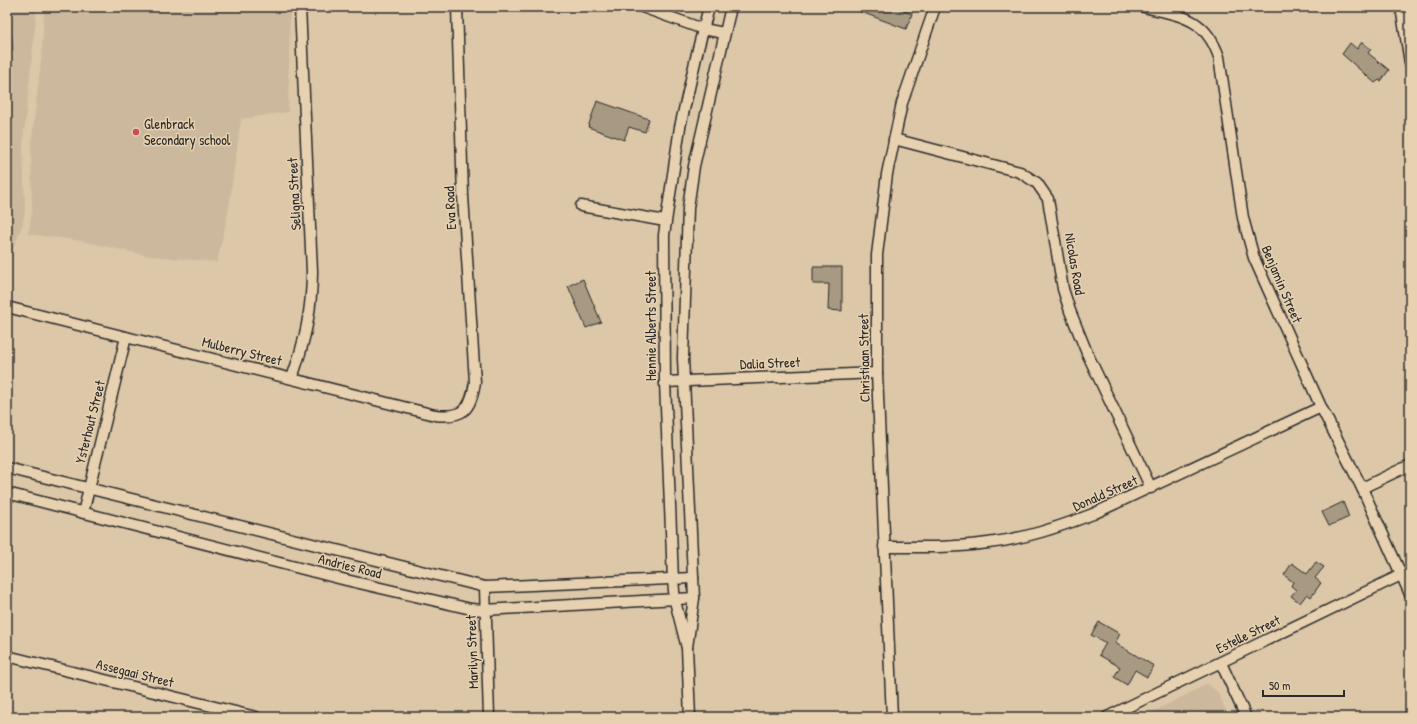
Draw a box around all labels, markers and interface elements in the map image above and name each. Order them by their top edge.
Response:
place label: Glenbrack Secondary school [144,114,231,150]
marker: Glenbrack Secondary school [131,127,141,137]
street label: Seligna Street [282,157,306,231]
street label: Eva Road [439,185,460,230]
street label: Nicolas Road [1061,232,1090,297]
street label: Benjamin Street [1257,242,1307,326]
street label: Hennie Alberts Street [641,271,660,381]
street label: Christiaan Street [853,313,874,402]
street label: Mulberry Street [200,331,284,371]
street label: Dalia Street [740,352,801,373]
street label: Ysterhout Street [70,378,109,465]
street label: Donald Street [1069,470,1140,515]
street label: Andries Road [317,549,384,583]
street label: Estelle Street [1212,610,1283,657]
street label: Marilyn Street [461,614,483,689]
street label: Assegaai Street [94,654,176,692]
scale bar [1263,672,1344,698]
text: 50 m [1269,677,1290,694]

